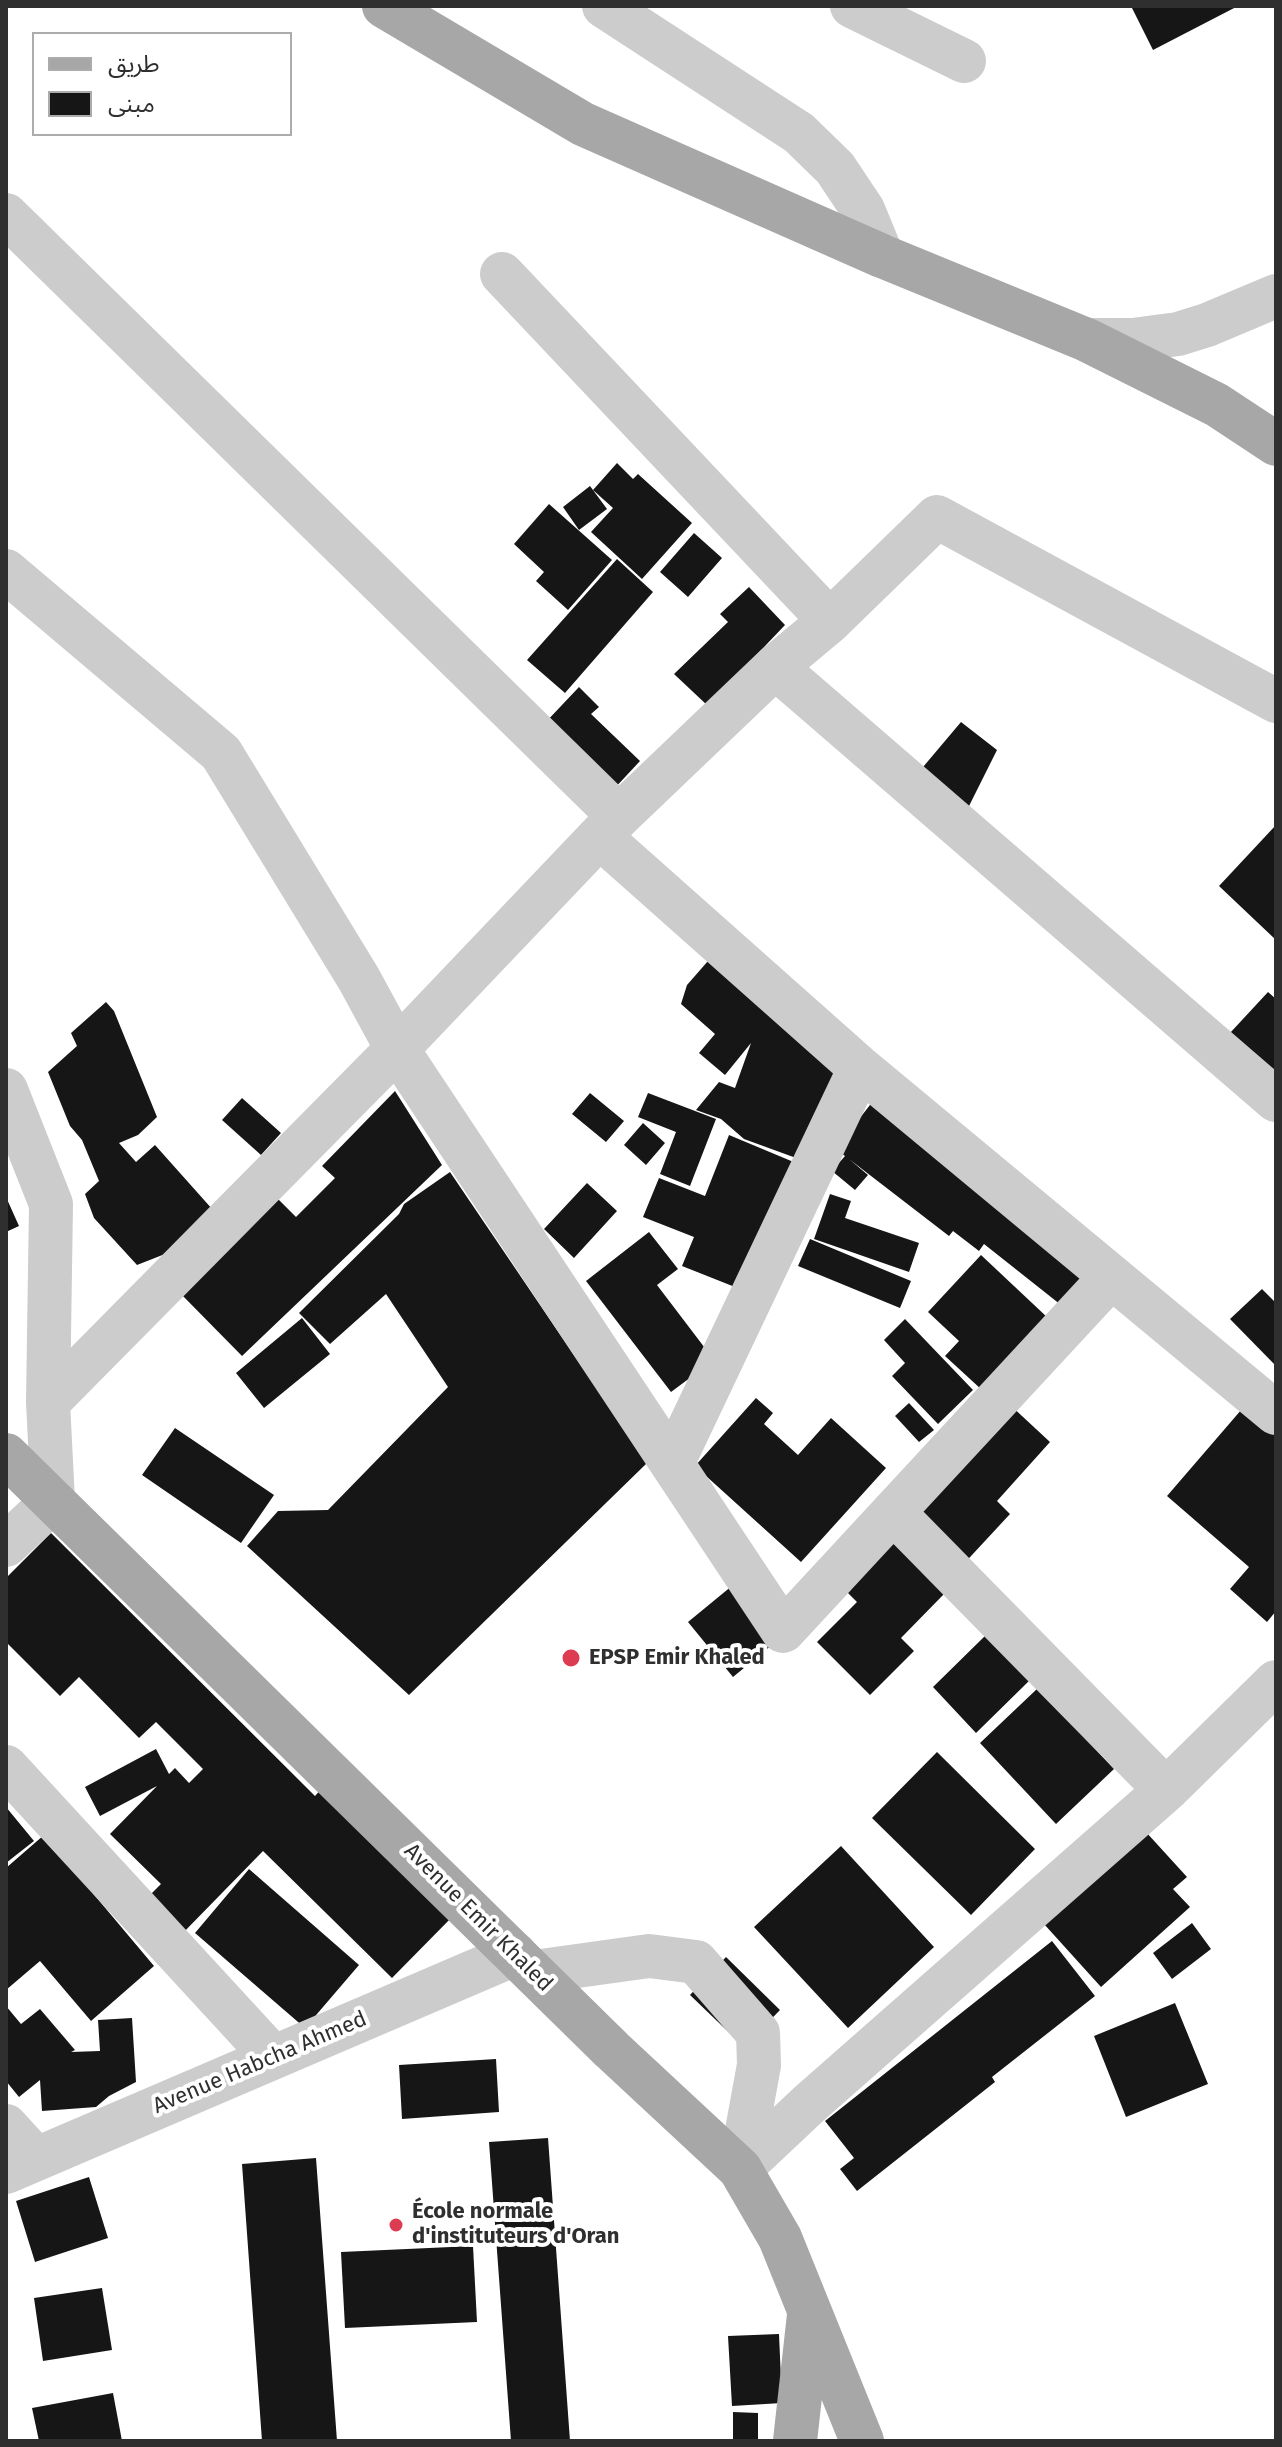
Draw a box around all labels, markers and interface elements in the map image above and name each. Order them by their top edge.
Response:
legend [32,32,292,136]
text: طريق [108,50,160,78]
text: مبنى [108,90,155,118]
place label: EPSP Emir Khaled [589,1645,765,1671]
marker: EPSP Emir Khaled [560,1647,582,1669]
street label: Avenue Emir Khaled [398,1838,558,1998]
street label: Avenue Habcha Ahmed [149,2006,371,2120]
place label: École normale d'instituteurs d'Oran [412,2199,619,2250]
marker: École normale d'instituteurs d'Oran [387,2216,405,2234]

